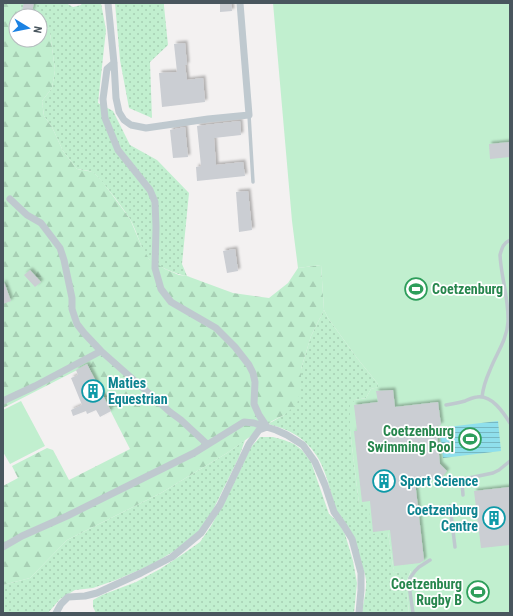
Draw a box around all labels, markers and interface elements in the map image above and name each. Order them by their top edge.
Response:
north arrow [8,8,48,48]
text: N [30,25,44,34]
sports icon: Coetzenburg [403,276,429,302]
place label: Coetzenburg [432,281,503,297]
place label: Maties Equestrian [108,375,168,407]
building icon: Maties Equestrian [80,378,106,404]
place label: Coetzenburg Swimming Pool [367,423,454,455]
sports icon: Coetzenburg Swimming Pool [457,426,483,452]
building icon: Sport Science [371,468,397,494]
place label: Sport Science [400,473,478,489]
place label: Coetzenburg Centre [407,502,478,534]
building icon: Coetzenburg Centre [481,505,507,531]
place label: Coetzenburg Rugby B [391,576,462,608]
sports icon: Coetzenburg Rugby B [465,579,491,605]

